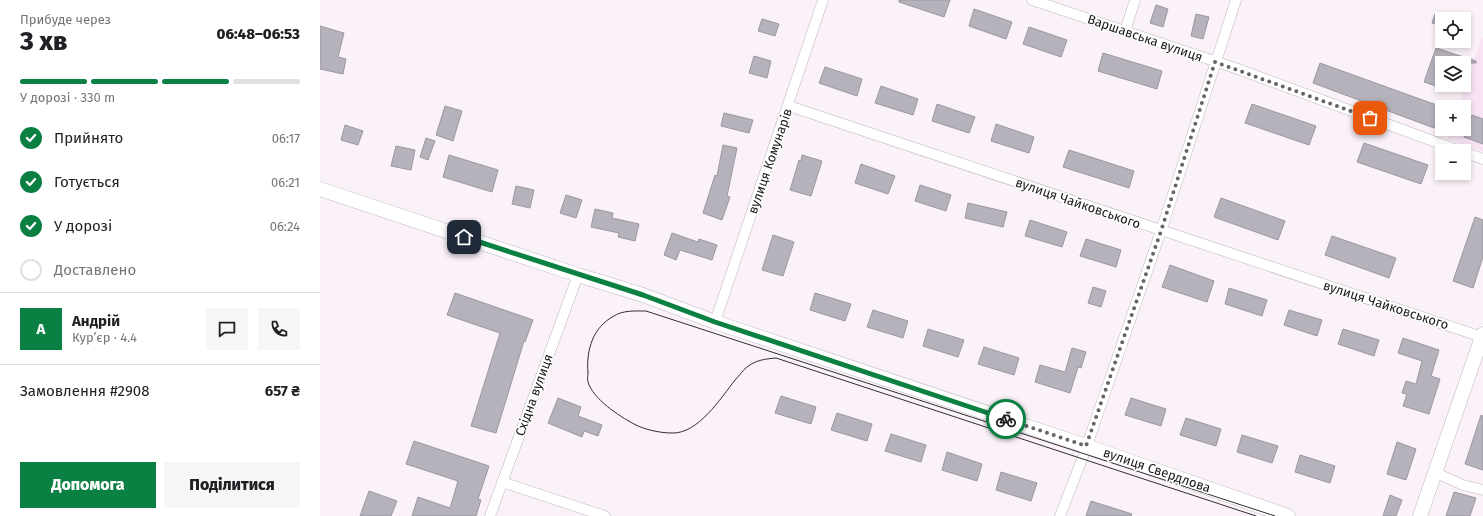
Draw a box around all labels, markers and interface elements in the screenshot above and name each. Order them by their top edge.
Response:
street label: Варшавська вулиця [1085,11,1205,65]
text: Прибуде через [20,12,111,27]
map controls [1435,12,1471,180]
button: locate [1435,12,1471,48]
text: 06:48–06:53 [217,25,300,43]
text: 3 хв [20,26,68,57]
button: layers [1435,56,1471,92]
text: У дорозі · 330 m [20,90,115,105]
button: + [1435,100,1471,136]
pin [1353,101,1387,135]
street label: вулиця Комунарів [745,106,795,216]
icon: bag [1359,107,1381,129]
icon: check [20,127,42,149]
text: Прийнято [54,129,123,147]
text: 06:17 [272,131,300,146]
button: − [1435,144,1471,180]
icon: check [20,171,42,193]
text: Готується [54,173,120,191]
text: 06:21 [271,175,300,190]
street label: вулиця Чайковського [1014,175,1142,231]
icon: check [20,215,42,237]
text: У дорозі [54,217,112,235]
text: 06:24 [270,219,300,234]
pin [447,220,481,254]
icon: home [453,226,475,248]
text: Доставлено [54,261,136,279]
street label: вулиця Чайковського [1321,278,1451,332]
button: chat [206,308,248,350]
button: phone [258,308,300,350]
text: Андрій [72,312,120,330]
text: А [37,320,45,338]
text: Кур’єр · 4.4 [72,330,137,345]
street label: Східна вулиця [512,352,556,438]
text: Замовлення #2908 [20,382,149,400]
text: 657 ₴ [265,382,300,400]
courier [986,399,1026,439]
icon: bike [995,408,1017,430]
street label: вулиця Свердлова [1101,445,1213,495]
button: Допомога [20,462,156,508]
button: Поділитися [164,462,300,508]

